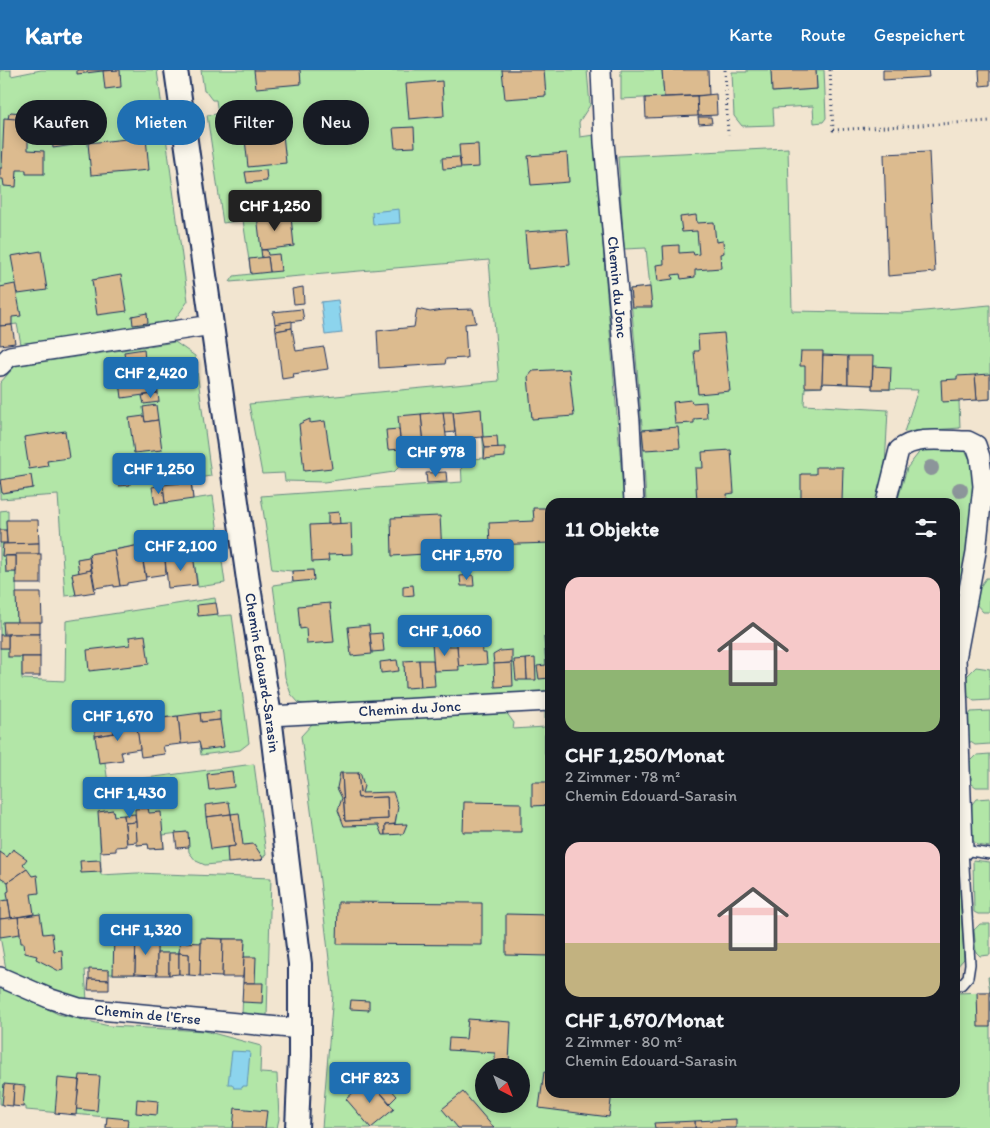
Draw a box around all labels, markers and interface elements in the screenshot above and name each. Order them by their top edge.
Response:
text: Karte [25,21,83,50]
text: Karte [729,24,772,46]
text: Route [800,24,846,46]
text: Gespeichert [874,24,965,46]
chip: Kaufen [15,100,107,145]
chip: Mieten [117,100,205,145]
chip: Filter [215,100,293,145]
chip: Neu [303,100,369,145]
pin: CHF 1,250 [218,190,332,232]
text: CHF 1,250 [240,196,310,215]
street label: Chemin du Jonc [604,235,631,339]
pin: CHF 2,420 [94,356,208,399]
text: CHF 2,420 [114,363,188,382]
pin: CHF 978 [390,436,482,478]
text: CHF 978 [407,442,465,461]
pin: CHF 1,250 [102,452,216,495]
text: CHF 1,250 [124,459,194,478]
icon: filters [912,514,940,542]
text: 11 Objekte [565,516,659,541]
pin: CHF 2,100 [124,530,238,572]
text: CHF 2,100 [145,536,217,555]
pin: CHF 1,570 [410,538,524,581]
text: CHF 1,570 [432,545,502,564]
street label: Chemin Edouard-Sarasin [241,592,283,754]
icon: home [708,609,798,699]
pin: CHF 1,060 [388,614,502,657]
text: CHF 1,060 [409,621,481,640]
street label: Chemin du Jonc [358,697,461,720]
pin: CHF 1,670 [61,700,175,742]
text: CHF 1,670 [83,706,153,725]
text: CHF 1,250/Monat [565,742,724,767]
text: 2 Zimmer · 78 m² [565,767,680,786]
pin: CHF 1,430 [73,776,187,819]
text: CHF 1,430 [94,783,166,802]
text: Chemin Edouard-Sarasin [565,786,737,805]
icon: home [708,874,798,964]
pin: CHF 1,320 [89,914,203,956]
text: CHF 1,320 [110,920,182,939]
street label: Chemin de l'Erse [94,1001,202,1029]
text: CHF 1,670/Monat [565,1007,724,1032]
text: 2 Zimmer · 80 m² [565,1032,682,1051]
text: Chemin Edouard-Sarasin [565,1051,737,1070]
north arrow [475,1058,530,1112]
map controls [475,1058,530,1113]
pin: CHF 823 [324,1062,416,1104]
text: CHF 823 [341,1068,400,1087]

